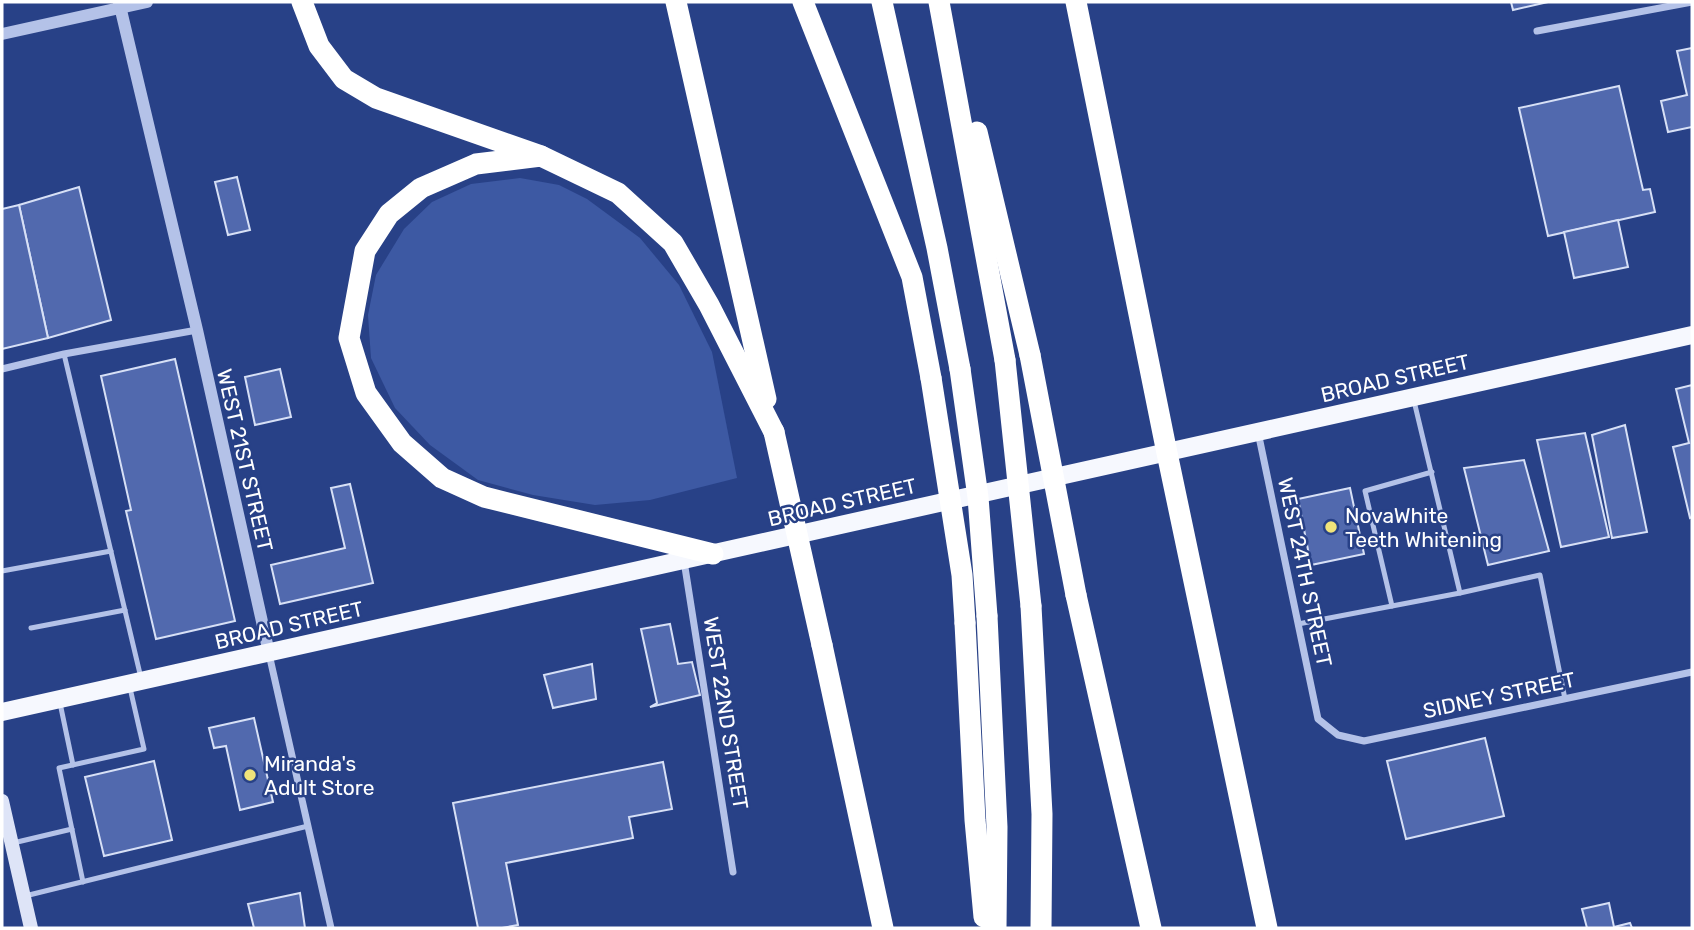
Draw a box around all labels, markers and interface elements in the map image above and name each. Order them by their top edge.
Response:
street label: BROAD STREET [1318,349,1472,407]
street label: WEST 21ST STREET [212,366,278,554]
street label: BROAD STREET [765,473,919,531]
street label: WEST 24TH STREET [1273,475,1337,669]
place label: NovaWhite Teeth Whitening [1345,503,1502,552]
marker: NovaWhite Teeth Whitening [1323,519,1339,535]
street label: BROAD STREET [212,596,366,654]
street label: WEST 22ND STREET [698,615,754,811]
street label: SIDNEY STREET [1421,667,1577,723]
place label: Miranda's Adult Store [264,751,374,800]
marker: Miranda's Adult Store [242,767,258,783]

